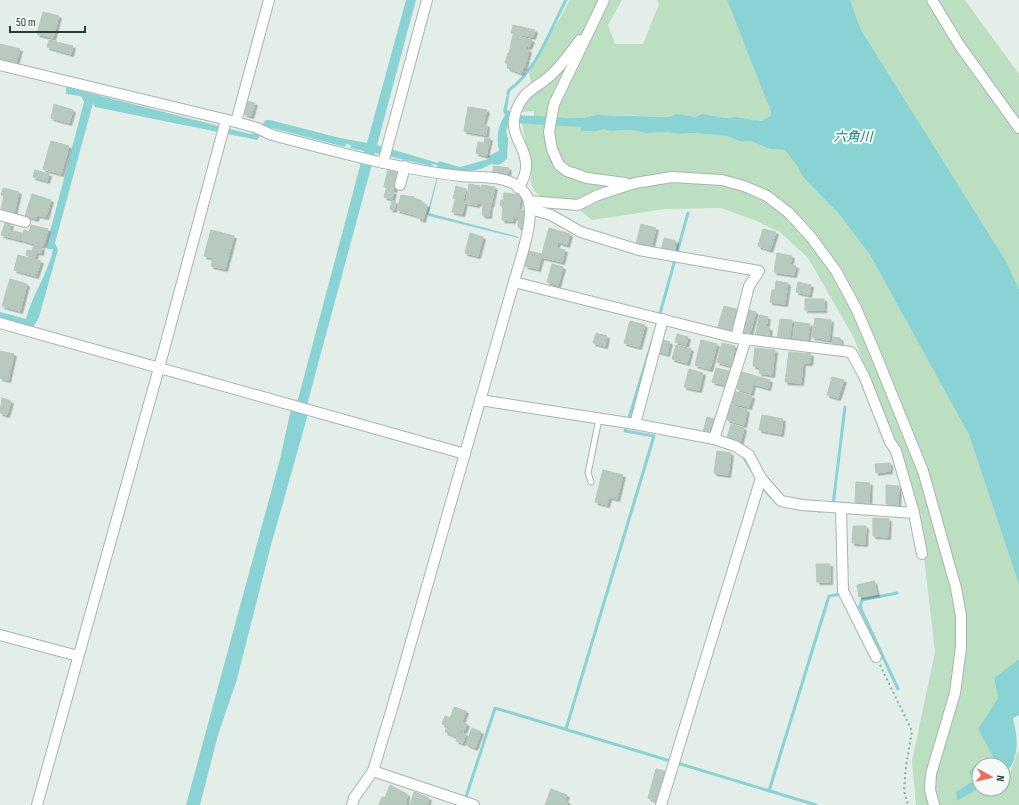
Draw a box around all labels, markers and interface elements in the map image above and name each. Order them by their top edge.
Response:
scale bar [10,8,85,34]
text: 50 m [16,15,36,30]
water label: 六角川 [833,129,874,145]
north arrow [971,757,1011,797]
text: N [994,775,1007,782]

